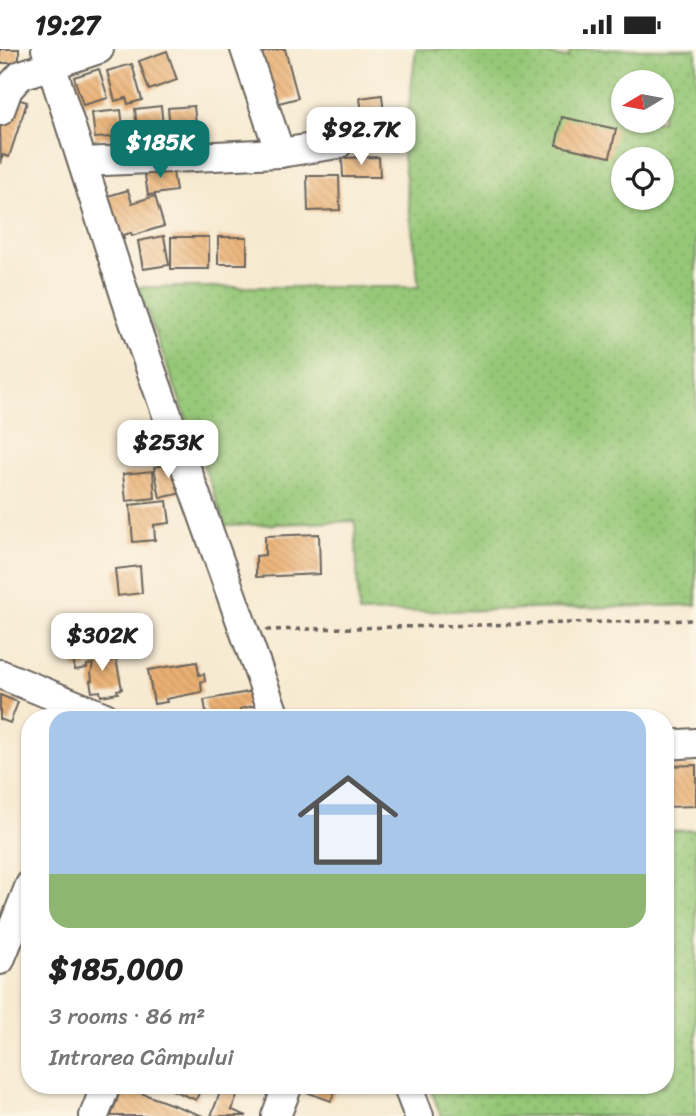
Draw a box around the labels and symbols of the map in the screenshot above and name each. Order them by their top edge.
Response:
north arrow [611,70,674,133]
pin: $92.7K [304,107,418,167]
pin: $185K [111,121,209,180]
pin: $253K [119,421,217,480]
pin: $302K [53,613,151,673]

